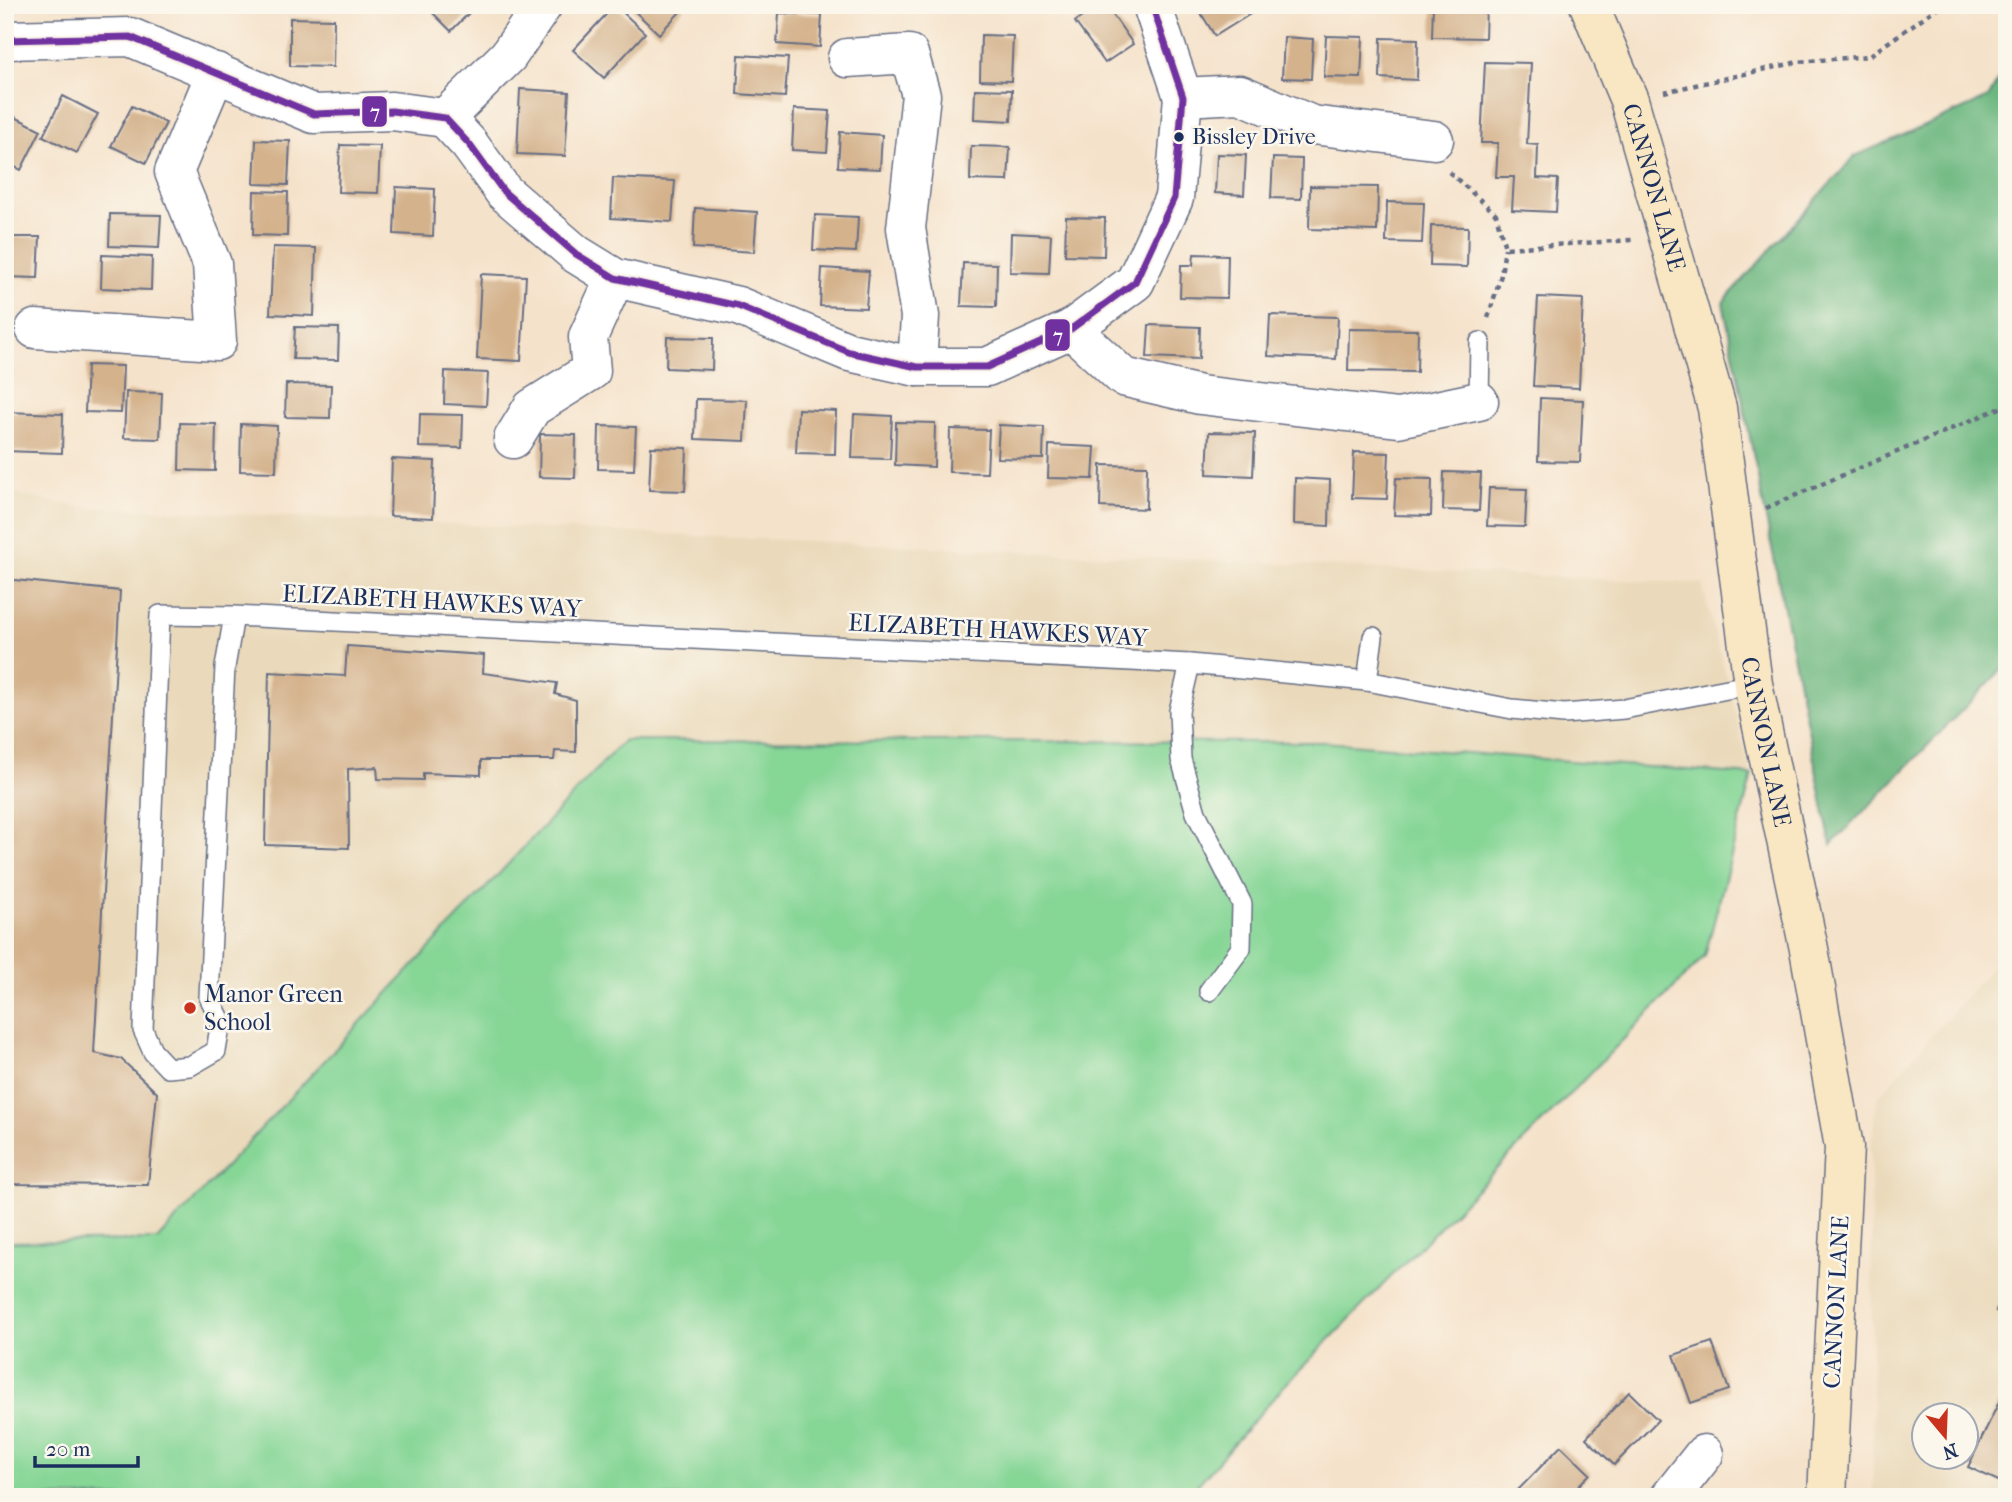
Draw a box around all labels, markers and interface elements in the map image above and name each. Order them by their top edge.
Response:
line badge: 7 [361,95,388,128]
street label: CANNON LANE [1617,100,1691,275]
text: 7 [369,101,380,123]
place label: Bissley Drive [1192,124,1316,150]
marker: Bissley Drive [1172,130,1186,144]
line badge: 7 [1044,318,1071,352]
text: 7 [1052,325,1063,347]
street label: ELIZABETH HAWKES WAY [281,579,583,623]
street label: ELIZABETH HAWKES WAY [847,608,1149,652]
street label: CANNON LANE [1736,655,1797,830]
place label: Manor Green School [204,980,343,1036]
marker: Manor Green School [182,1000,198,1016]
street label: CANNON LANE [1817,1215,1855,1389]
north arrow [1910,1400,1980,1470]
scale bar [35,1425,138,1469]
text: 20 m [46,1437,91,1461]
text: N [1939,1438,1961,1464]

